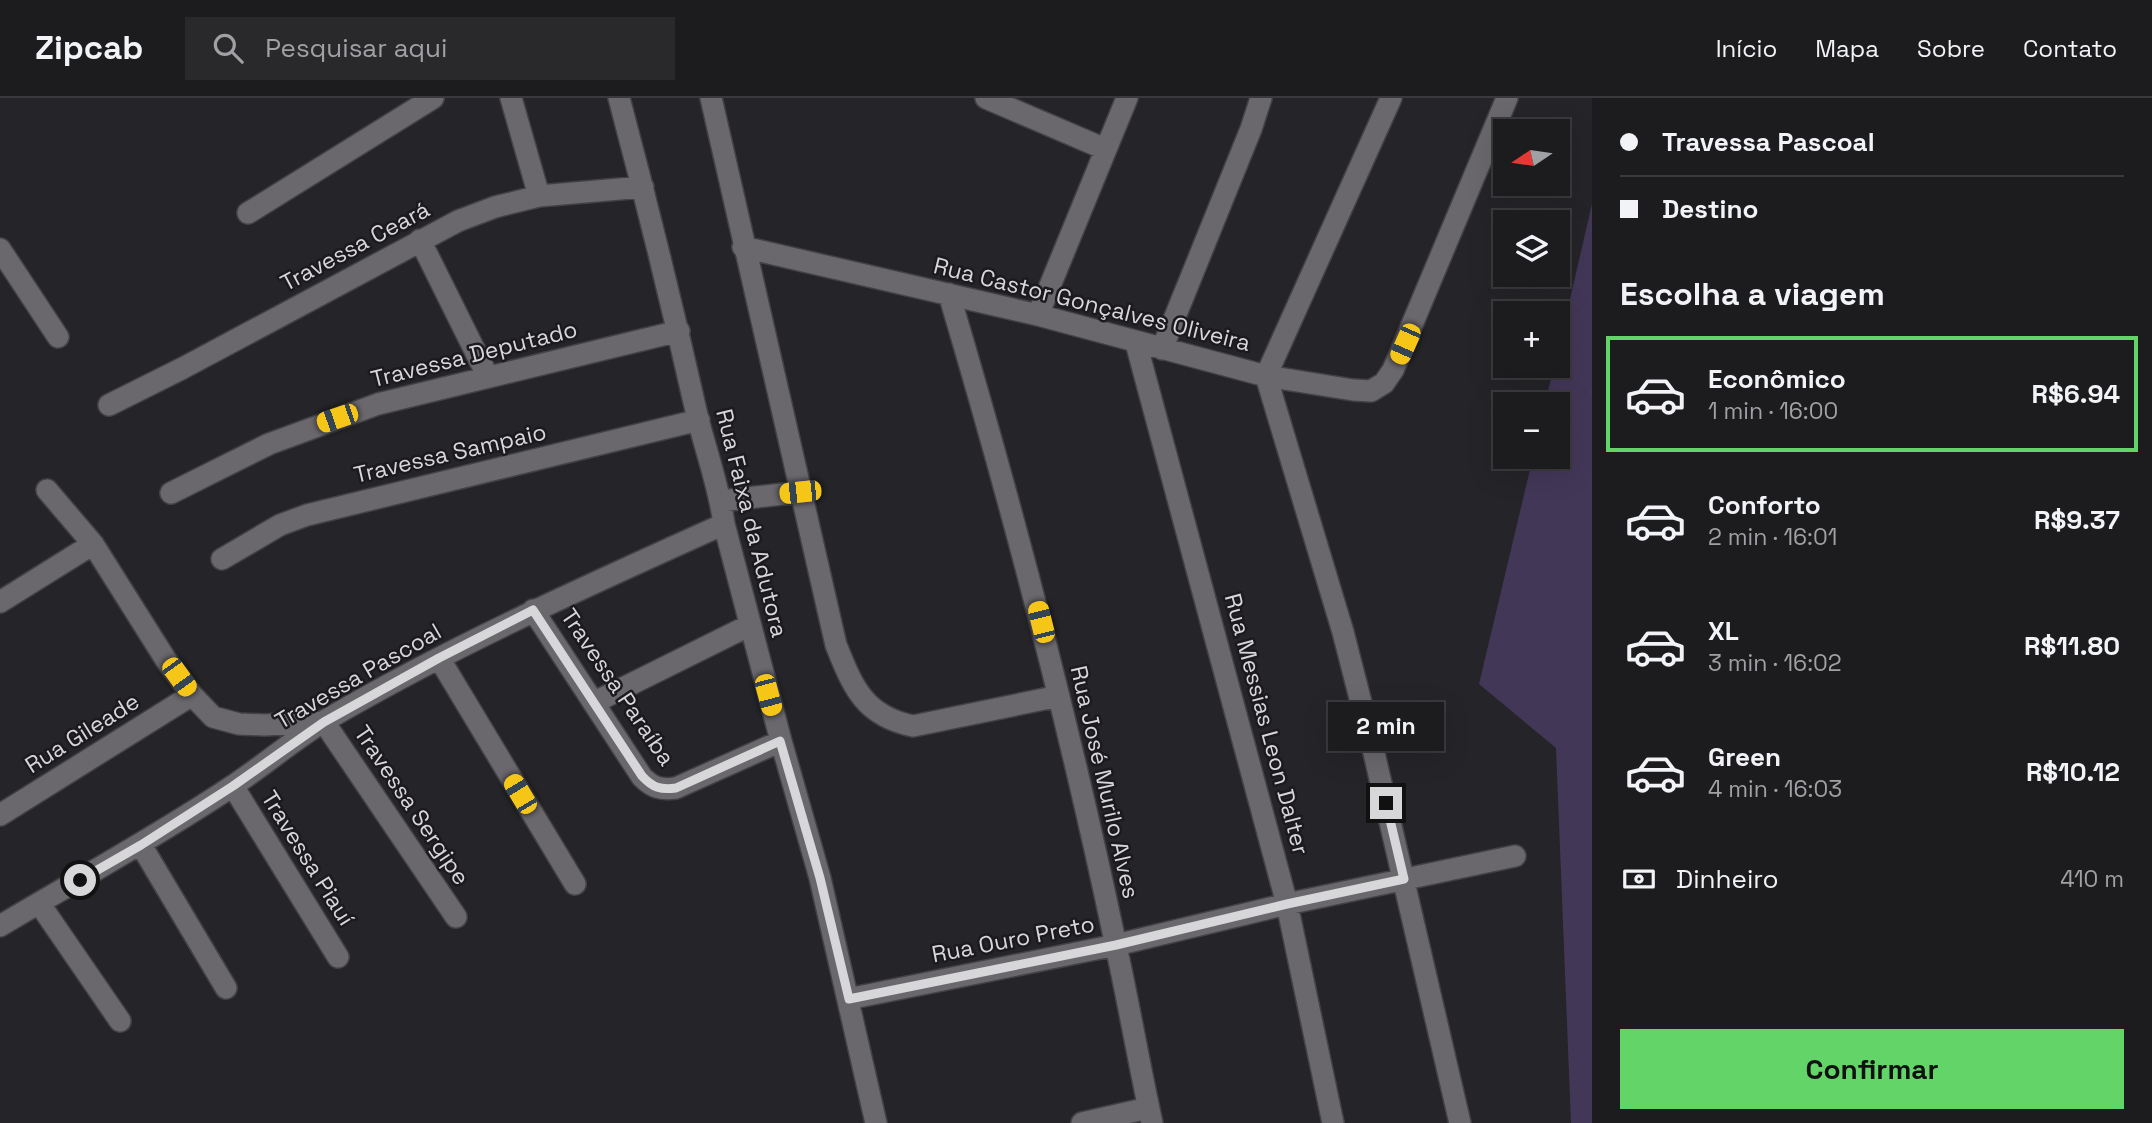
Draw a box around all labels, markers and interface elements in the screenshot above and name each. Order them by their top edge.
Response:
search box [185,17,675,80]
text: Zipcab [35,27,143,69]
icon: search [209,29,247,67]
text: Pesquisar aqui [265,31,447,65]
text: Início [1716,33,1777,64]
text: Mapa [1815,33,1879,64]
text: Sobre [1917,33,1985,64]
text: Contato [2023,33,2117,64]
north arrow [1493,119,1570,196]
map controls [1493,119,1570,469]
text: Travessa Pascoal [1662,125,1875,159]
text: Destino [1662,192,1758,226]
street label: Travessa Ceará [275,194,435,298]
button: layers [1493,210,1570,287]
street label: Rua Castor Gonçalves Oliveira [930,250,1254,358]
text: Escolha a viagem [1620,274,1885,314]
button: + [1493,301,1570,378]
street label: Travessa Deputado [368,314,580,394]
car [1387,321,1424,367]
text: Econômico [1708,362,1846,396]
icon: car [1624,363,1687,426]
text: R$6.94 [2031,377,2120,411]
button: − [1493,392,1570,469]
text: 1 min · 16:00 [1708,396,1838,426]
car [314,401,361,435]
street label: Rua Faixa da Adutora [709,406,795,640]
street label: Travessa Sampaio [351,416,549,490]
car [779,479,822,505]
text: Conforto [1708,488,1821,522]
icon: car [1624,489,1687,552]
text: R$9.37 [2034,503,2120,537]
text: 2 min · 16:01 [1708,522,1837,552]
street label: Rua Messias Leon Dalter [1218,590,1316,858]
car [1026,599,1057,645]
street label: Travessa Paraíba [554,603,682,771]
text: XL [1708,614,1739,648]
icon: car [1624,615,1687,678]
street label: Travessa Pascoal [269,616,447,736]
text: R$11.80 [2024,629,2120,663]
text: 3 min · 16:02 [1708,648,1842,678]
car [159,654,200,700]
street label: Rua José Murilo Alves [1064,663,1146,901]
car [753,672,784,718]
street label: Rua Gileade [19,686,145,780]
callout: 2 min [1328,702,1444,750]
text: 2 min [1356,711,1416,741]
street label: Travessa Sergipe [347,719,477,891]
text: Green [1708,740,1781,774]
icon: car [1624,741,1687,804]
text: R$10.12 [2026,755,2120,789]
car [501,771,540,817]
text: 4 min · 16:03 [1708,774,1842,804]
street label: Travessa Piauí [255,785,362,931]
route end [1370,787,1402,819]
icon: cash [1620,860,1658,898]
text: Dinheiro [1676,862,1779,896]
route start [64,864,96,896]
text: 410 m [2060,864,2124,894]
street label: Rua Ouro Preto [929,909,1097,969]
button: Confirmar [1620,1029,2124,1109]

